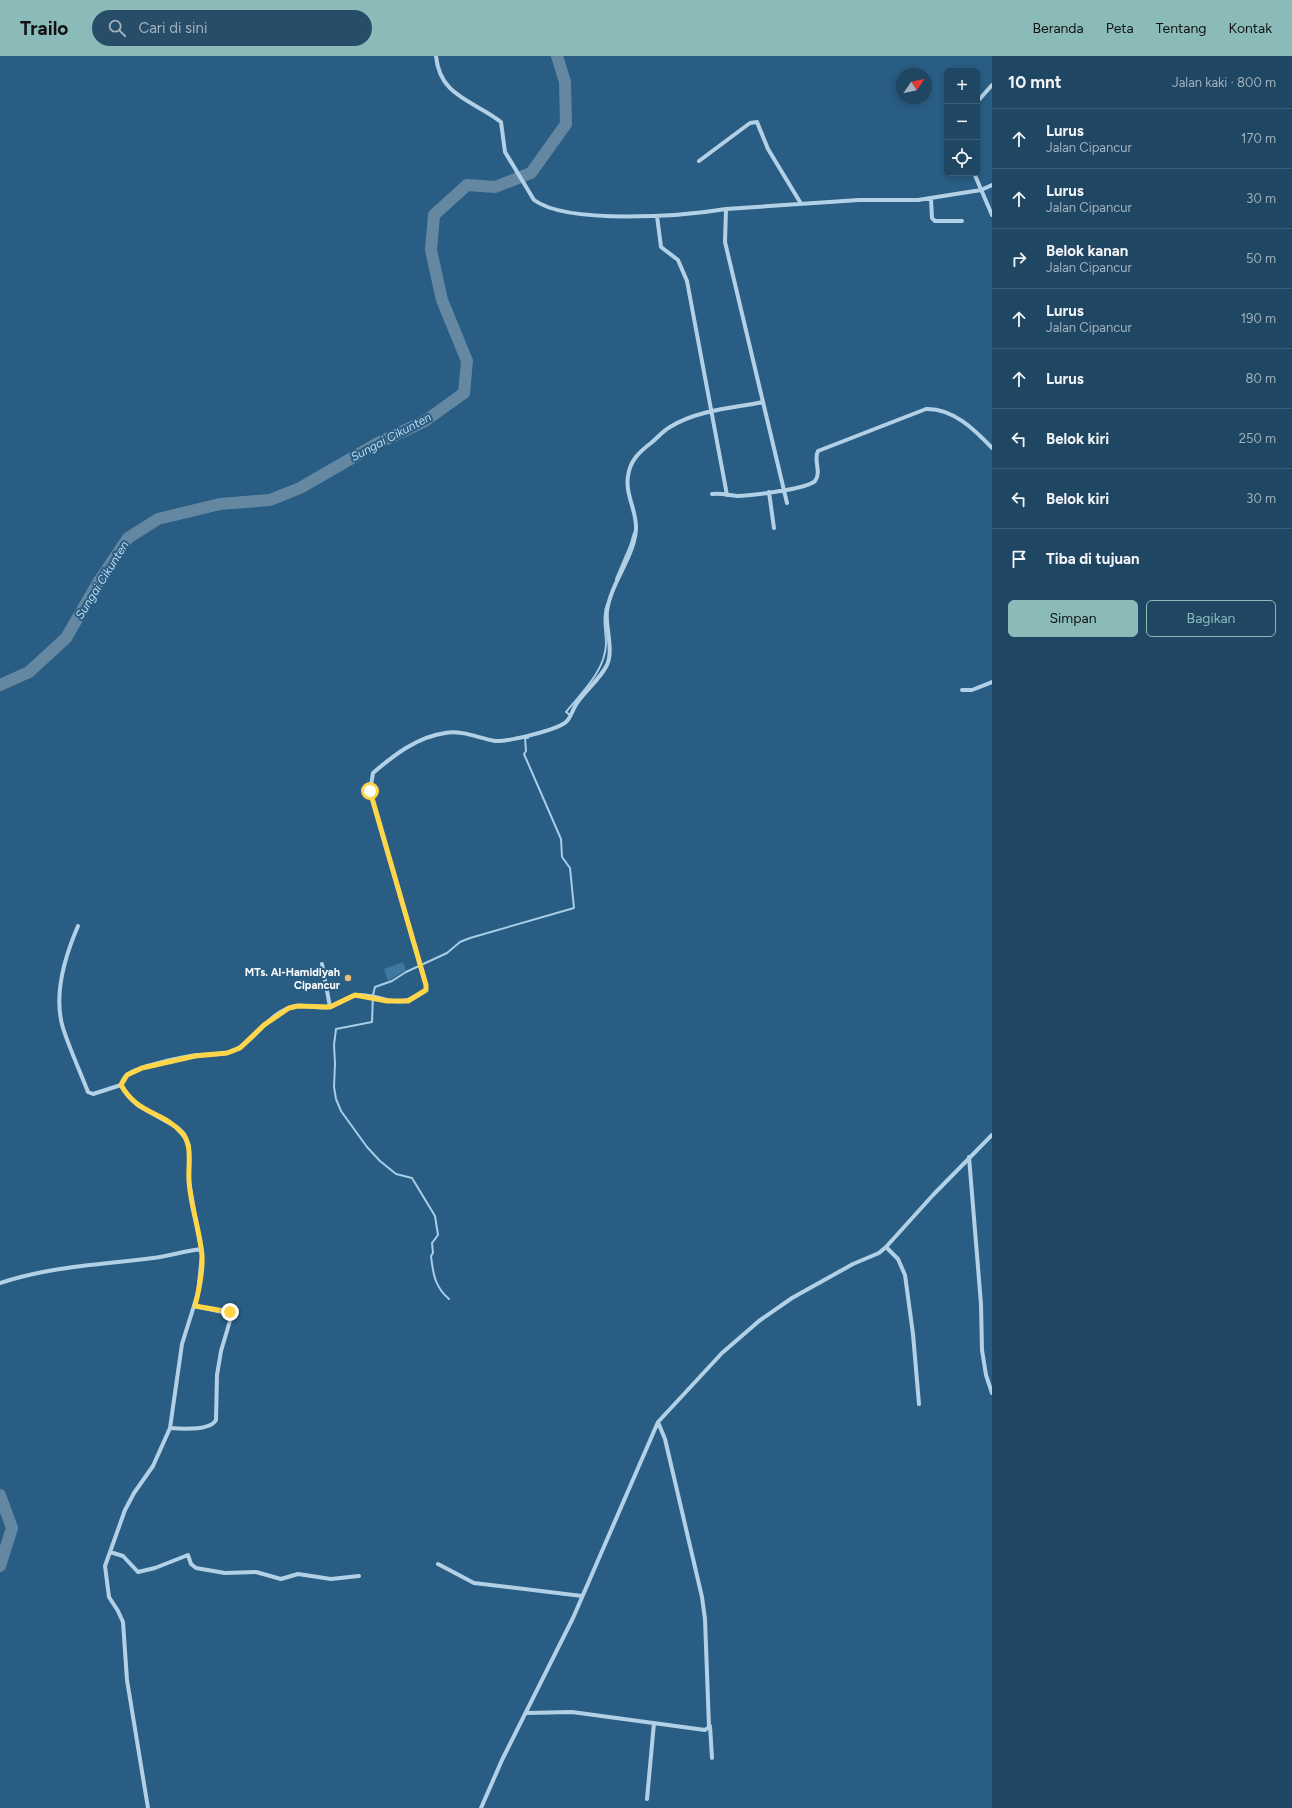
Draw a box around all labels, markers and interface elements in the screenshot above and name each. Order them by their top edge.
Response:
search box [92,10,372,46]
text: Trailo [20,17,68,40]
icon: search [106,17,128,39]
text: Cari di sini [138,19,207,37]
text: Beranda [1032,20,1084,37]
text: Peta [1106,20,1134,37]
text: Tentang [1156,20,1206,37]
text: Kontak [1228,20,1272,37]
north arrow [896,68,932,104]
map controls [944,68,980,176]
button: + [944,68,980,104]
text: 10 mnt [1008,72,1062,92]
text: Jalan kaki · 800 m [1172,75,1276,90]
button: − [944,104,980,140]
text: Lurus [1046,122,1084,140]
icon: ahead [1008,128,1030,150]
text: 170 m [1241,131,1276,146]
button: locate [944,140,980,176]
text: Jalan Cipancur [1046,140,1132,155]
text: Lurus [1046,182,1084,200]
icon: ahead [1008,188,1030,210]
text: 30 m [1246,191,1276,206]
text: Jalan Cipancur [1046,200,1132,215]
text: Belok kanan [1046,242,1128,260]
icon: right [1008,248,1030,270]
text: 50 m [1246,251,1276,266]
text: Jalan Cipancur [1046,260,1132,275]
text: Lurus [1046,302,1084,320]
icon: ahead [1008,308,1030,330]
text: 190 m [1241,311,1276,326]
text: Jalan Cipancur [1046,320,1132,335]
icon: ahead [1008,368,1030,390]
text: Lurus [1046,370,1084,388]
text: 80 m [1245,371,1276,386]
water label: Sungai Cikunten [348,410,434,464]
icon: left [1008,428,1030,450]
text: Belok kiri [1046,430,1109,448]
text: 250 m [1239,431,1276,446]
icon: left [1008,488,1030,510]
text: Belok kiri [1046,490,1109,508]
text: 30 m [1246,491,1276,506]
water label: Sungai Cikunten [72,538,132,622]
icon: arrive [1008,548,1030,570]
text: Tiba di tujuan [1046,550,1140,568]
button: Simpan [1008,600,1138,637]
button: Bagikan [1146,600,1276,637]
route start [361,782,379,800]
place label: MTs. Al-Hamidiyah Cipancur [245,966,341,992]
marker: MTs. Al-Hamidiyah Cipancur [343,973,353,983]
route end [221,1303,239,1321]

